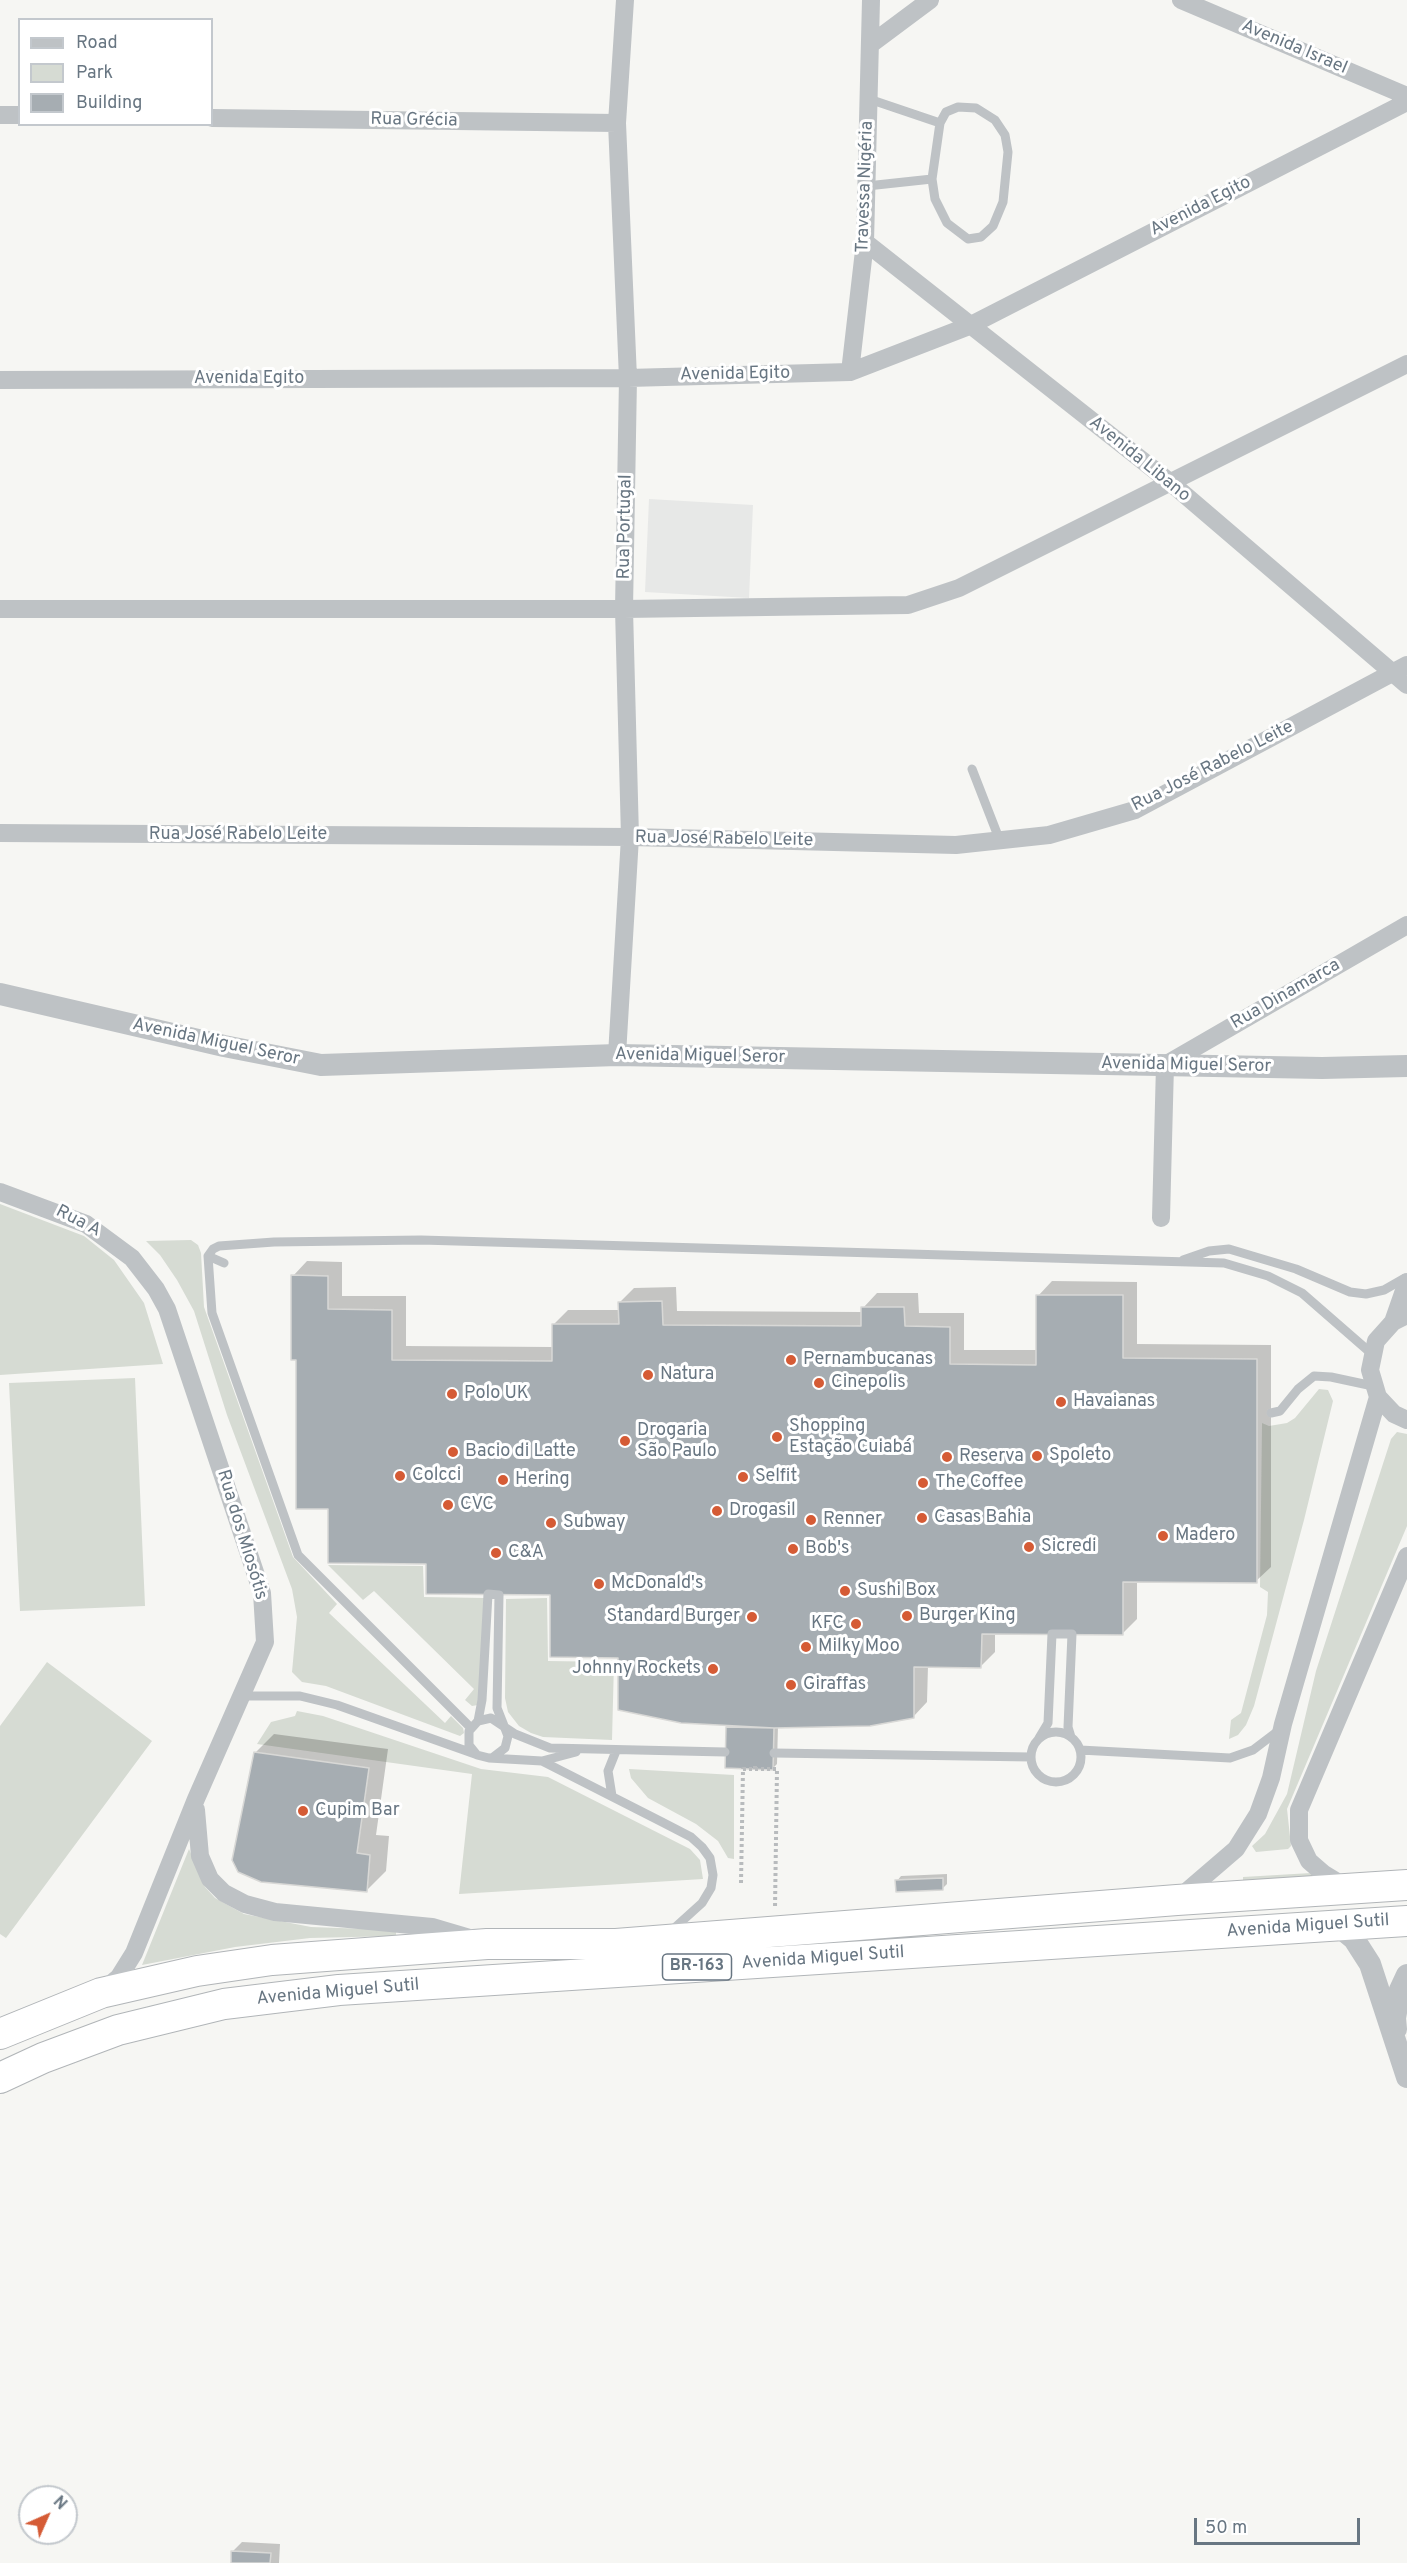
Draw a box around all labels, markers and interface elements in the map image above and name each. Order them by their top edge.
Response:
street label: Avenida Israel [1238,16,1350,80]
legend [18,18,213,126]
text: Road [76,32,118,55]
text: Park [76,62,113,85]
text: Building [76,92,142,115]
street label: Rua Grécia [370,109,458,133]
street label: Travessa Nigéria [853,121,879,253]
street label: Avenida Egito [1147,172,1255,242]
street label: Avenida Egito [680,363,790,387]
street label: Avenida Egito [194,368,304,390]
street label: Avenida Libano [1084,413,1194,507]
street label: Rua Portugal [614,474,638,580]
street label: Rua José Rabelo Leite [1129,717,1297,817]
street label: Rua José Rabelo Leite [149,824,327,846]
street label: Rua José Rabelo Leite [635,828,813,852]
street label: Rua Dinamarca [1228,955,1344,1035]
street label: Avenida Miguel Seror [130,1015,302,1071]
street label: Avenida Miguel Seror [615,1045,785,1069]
street label: Avenida Miguel Seror [1101,1054,1271,1078]
street label: Rua A [52,1202,104,1242]
place label: Pernambucanas [803,1349,933,1371]
marker: Pernambucanas [784,1353,798,1367]
place label: Natura [660,1364,714,1386]
marker: Natura [641,1368,655,1382]
place label: Cinepolis [831,1372,906,1394]
marker: Cinepolis [812,1376,826,1390]
place label: Polo UK [464,1383,529,1405]
marker: Polo UK [445,1387,459,1401]
place label: Havaianas [1073,1391,1155,1413]
marker: Havaianas [1054,1395,1068,1409]
place label: Shopping Estação Cuiabá [789,1416,912,1458]
place label: Drogaria São Paulo [637,1420,717,1462]
marker: Shopping Estação Cuiabá [770,1430,784,1444]
marker: Drogaria São Paulo [618,1434,632,1448]
place label: Bacio di Latte [465,1441,576,1463]
marker: Bacio di Latte [446,1445,460,1459]
place label: Spoleto [1049,1445,1111,1467]
place label: Reserva [959,1446,1024,1468]
marker: Spoleto [1030,1449,1044,1463]
marker: Reserva [940,1450,954,1464]
place label: Colcci [412,1465,461,1487]
place label: Selfit [755,1466,797,1488]
street label: Rua dos Miosótis [211,1467,271,1603]
marker: Colcci [393,1469,407,1483]
place label: Hering [515,1469,570,1491]
marker: Selfit [736,1470,750,1484]
place label: The Coffee [935,1472,1023,1494]
marker: Hering [496,1473,510,1487]
marker: The Coffee [916,1476,930,1490]
place label: CVC [460,1494,494,1516]
marker: CVC [441,1498,455,1512]
place label: Drogasil [729,1500,796,1522]
marker: Drogasil [710,1504,724,1518]
place label: Casas Bahia [934,1507,1031,1529]
place label: Renner [823,1509,882,1531]
marker: Casas Bahia [915,1511,929,1525]
place label: Subway [563,1512,625,1534]
marker: Renner [804,1513,818,1527]
marker: Subway [544,1516,558,1530]
place label: Madero [1175,1525,1235,1547]
marker: Madero [1156,1529,1170,1543]
place label: Sicredi [1041,1536,1097,1558]
place label: Bob's [805,1538,849,1560]
marker: Sicredi [1022,1540,1036,1554]
place label: C&A [508,1542,544,1564]
marker: Bob's [786,1542,800,1556]
marker: C&A [489,1546,503,1560]
place label: McDonald's [611,1573,703,1595]
marker: McDonald's [592,1577,606,1591]
place label: Sushi Box [857,1580,936,1602]
marker: Sushi Box [838,1584,852,1598]
place label: Burger King [919,1605,1016,1627]
place label: Standard Burger [606,1606,740,1628]
marker: Burger King [900,1609,914,1623]
marker: Standard Burger [745,1610,759,1624]
place label: KFC [811,1613,844,1635]
marker: KFC [849,1617,863,1631]
place label: Milky Moo [818,1636,900,1658]
marker: Milky Moo [799,1640,813,1654]
place label: Johnny Rockets [572,1658,701,1680]
marker: Johnny Rockets [706,1662,720,1676]
place label: Giraffas [803,1674,866,1696]
marker: Giraffas [784,1678,798,1692]
place label: Cupim Bar [315,1800,400,1822]
marker: Cupim Bar [296,1804,310,1818]
street label: Avenida Miguel Sutil [1226,1911,1390,1943]
street label: Avenida Miguel Sutil [741,1943,905,1975]
road number: BR-163 [662,1954,732,1980]
street label: Avenida Miguel Sutil [256,1975,420,2011]
north arrow [18,2485,78,2545]
text: N [48,2493,70,2515]
scale bar [1197,2506,1364,2544]
text: 50 m [1205,2517,1247,2540]

